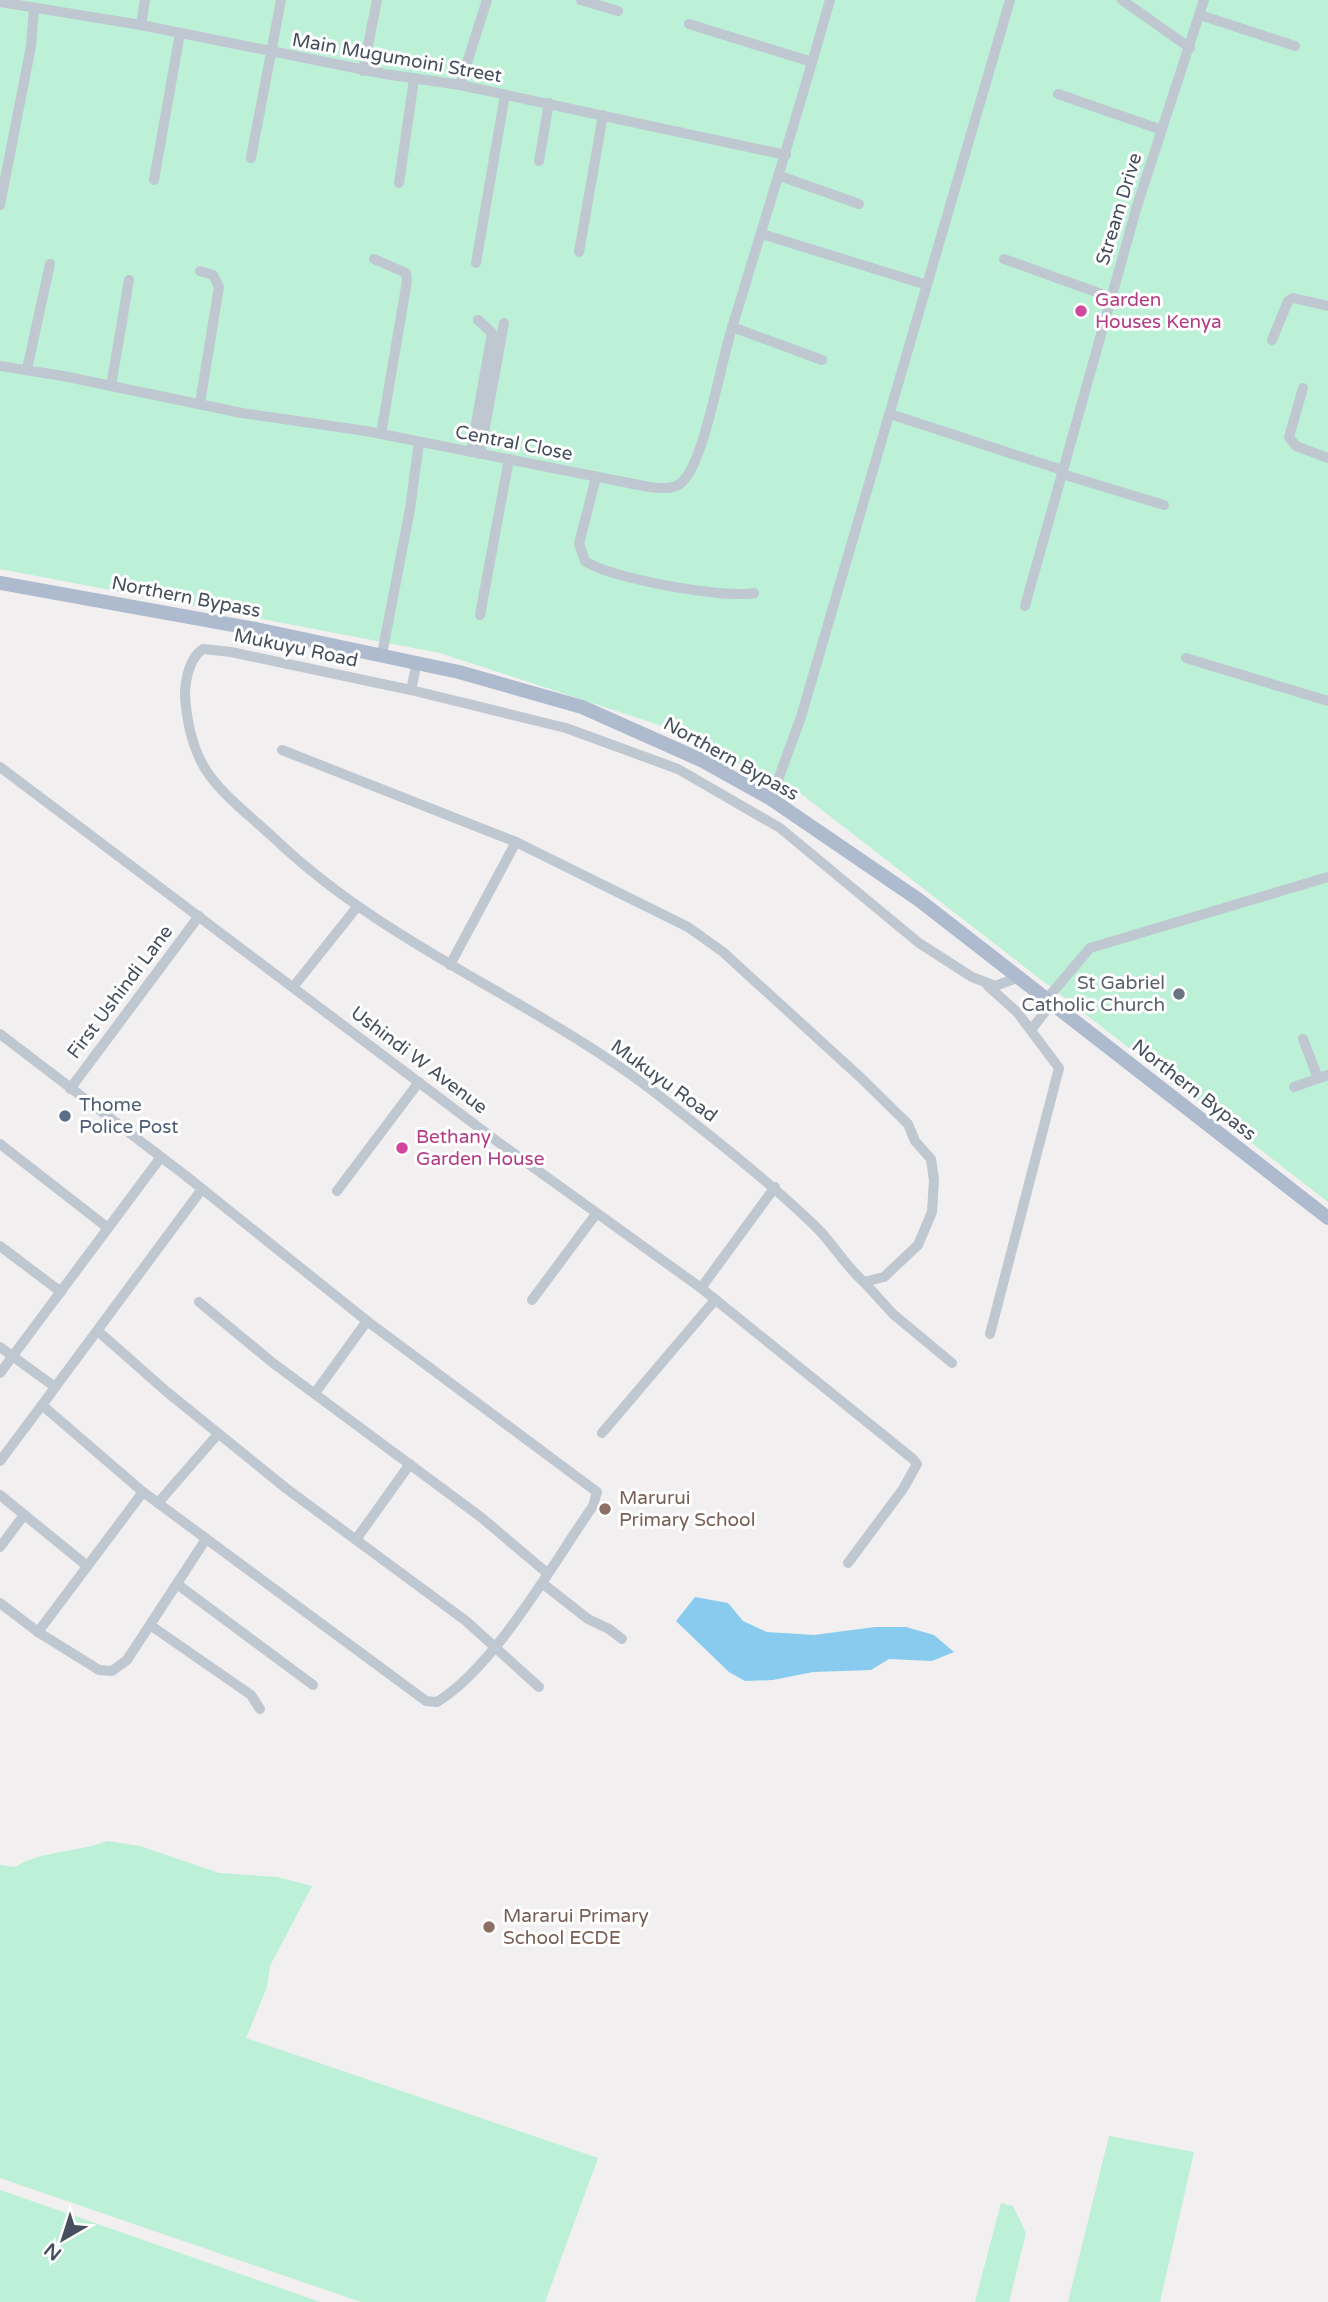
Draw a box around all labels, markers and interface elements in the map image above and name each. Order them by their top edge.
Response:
street label: Main Mugumoini Street [290,29,504,87]
street label: Stream Drive [1092,150,1146,268]
place label: Garden Houses Kenya [1095,289,1222,333]
marker: Garden Houses Kenya [1073,303,1089,319]
street label: Central Close [453,421,575,465]
street label: Northern Bypass [110,572,262,622]
street label: Mukuyu Road [232,624,360,672]
street label: Northern Bypass [660,713,802,805]
street label: First Ushindi Lane [63,921,177,1063]
place label: St Gabriel Catholic Church [1021,972,1165,1016]
marker: St Gabriel Catholic Church [1171,986,1187,1002]
street label: Ushindi W Avenue [347,1002,491,1118]
street label: Mukuyu Road [607,1035,721,1127]
street label: Northern Bypass [1128,1035,1260,1145]
place label: Thome Police Post [79,1094,179,1138]
marker: Thome Police Post [57,1108,73,1124]
place label: Bethany Garden House [416,1126,544,1170]
marker: Bethany Garden House [394,1140,410,1156]
place label: Marurui Primary School [619,1487,755,1531]
marker: Marurui Primary School [597,1501,613,1517]
place label: Mararui Primary School ECDE [503,1905,649,1949]
marker: Mararui Primary School ECDE [481,1919,497,1935]
north arrow [28,2204,98,2274]
text: N [40,2238,66,2265]

